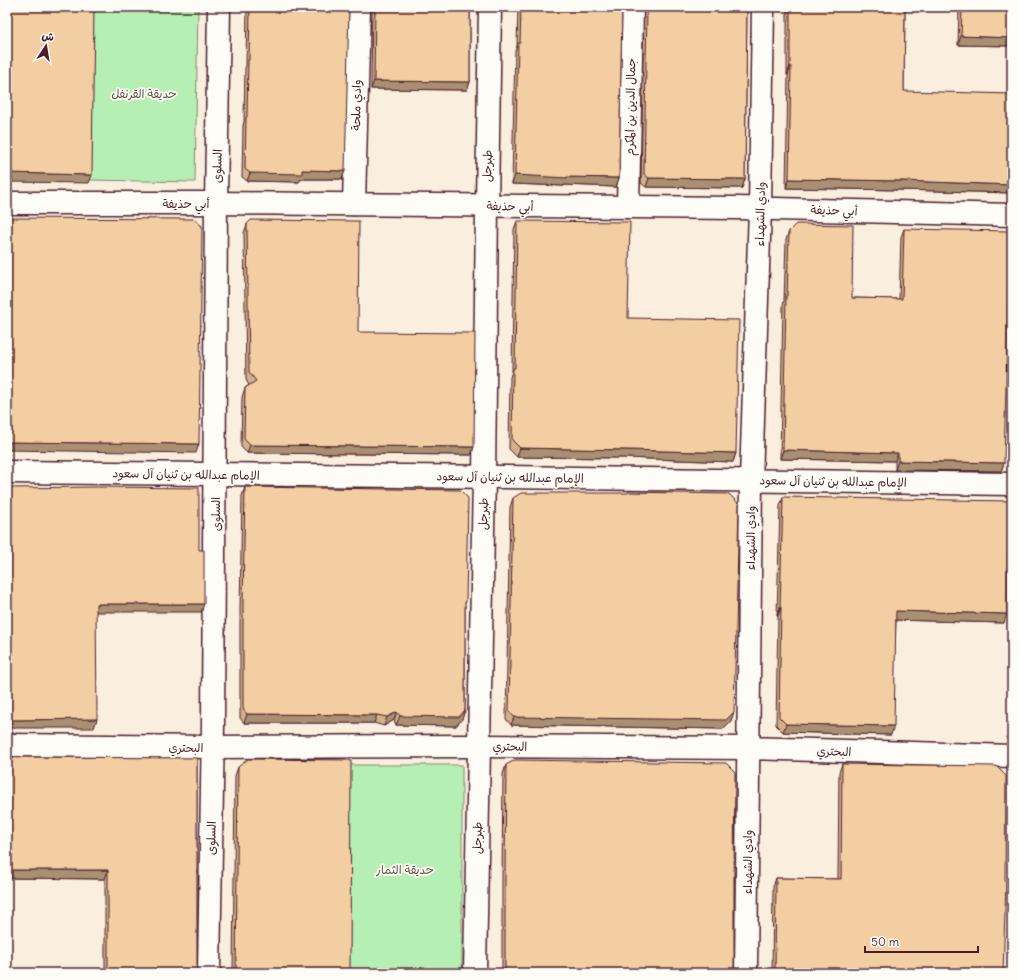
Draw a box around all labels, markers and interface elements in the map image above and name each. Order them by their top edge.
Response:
north arrow [26,26,66,66]
text: ش [41,28,55,44]
street label: جمال الدين بن المكرم [622,58,640,156]
street label: وادي ملحة [348,79,366,131]
park label: حديقة القرنفل [111,86,177,101]
street label: السلوى [209,149,226,183]
street label: طبرجل [479,150,496,182]
street label: وادي الشهداء [752,182,770,246]
street label: أبي حذيفة [162,196,210,215]
street label: أبي حذيفة [486,198,534,218]
street label: أبي حذيفة [810,202,858,222]
street label: الإمام عبدالله بن ثنيان آل سعود [112,465,260,485]
street label: الإمام عبدالله بن ثنيان آل سعود [436,468,584,488]
street label: الإمام عبدالله بن ثنيان آل سعود [759,472,907,492]
street label: السلوى [208,497,224,531]
street label: طبرجل [475,498,492,530]
street label: وادي الشهداء [743,506,760,570]
street label: البحتري [492,738,528,756]
street label: البحتري [169,740,203,757]
street label: البحتري [816,743,852,761]
street label: السلوى [203,821,220,855]
street label: طبرجل [469,822,486,854]
street label: وادي الشهداء [740,830,757,894]
park label: حديقة الثمار [375,862,434,877]
scale bar [865,928,978,954]
text: 50 m [871,934,900,949]

